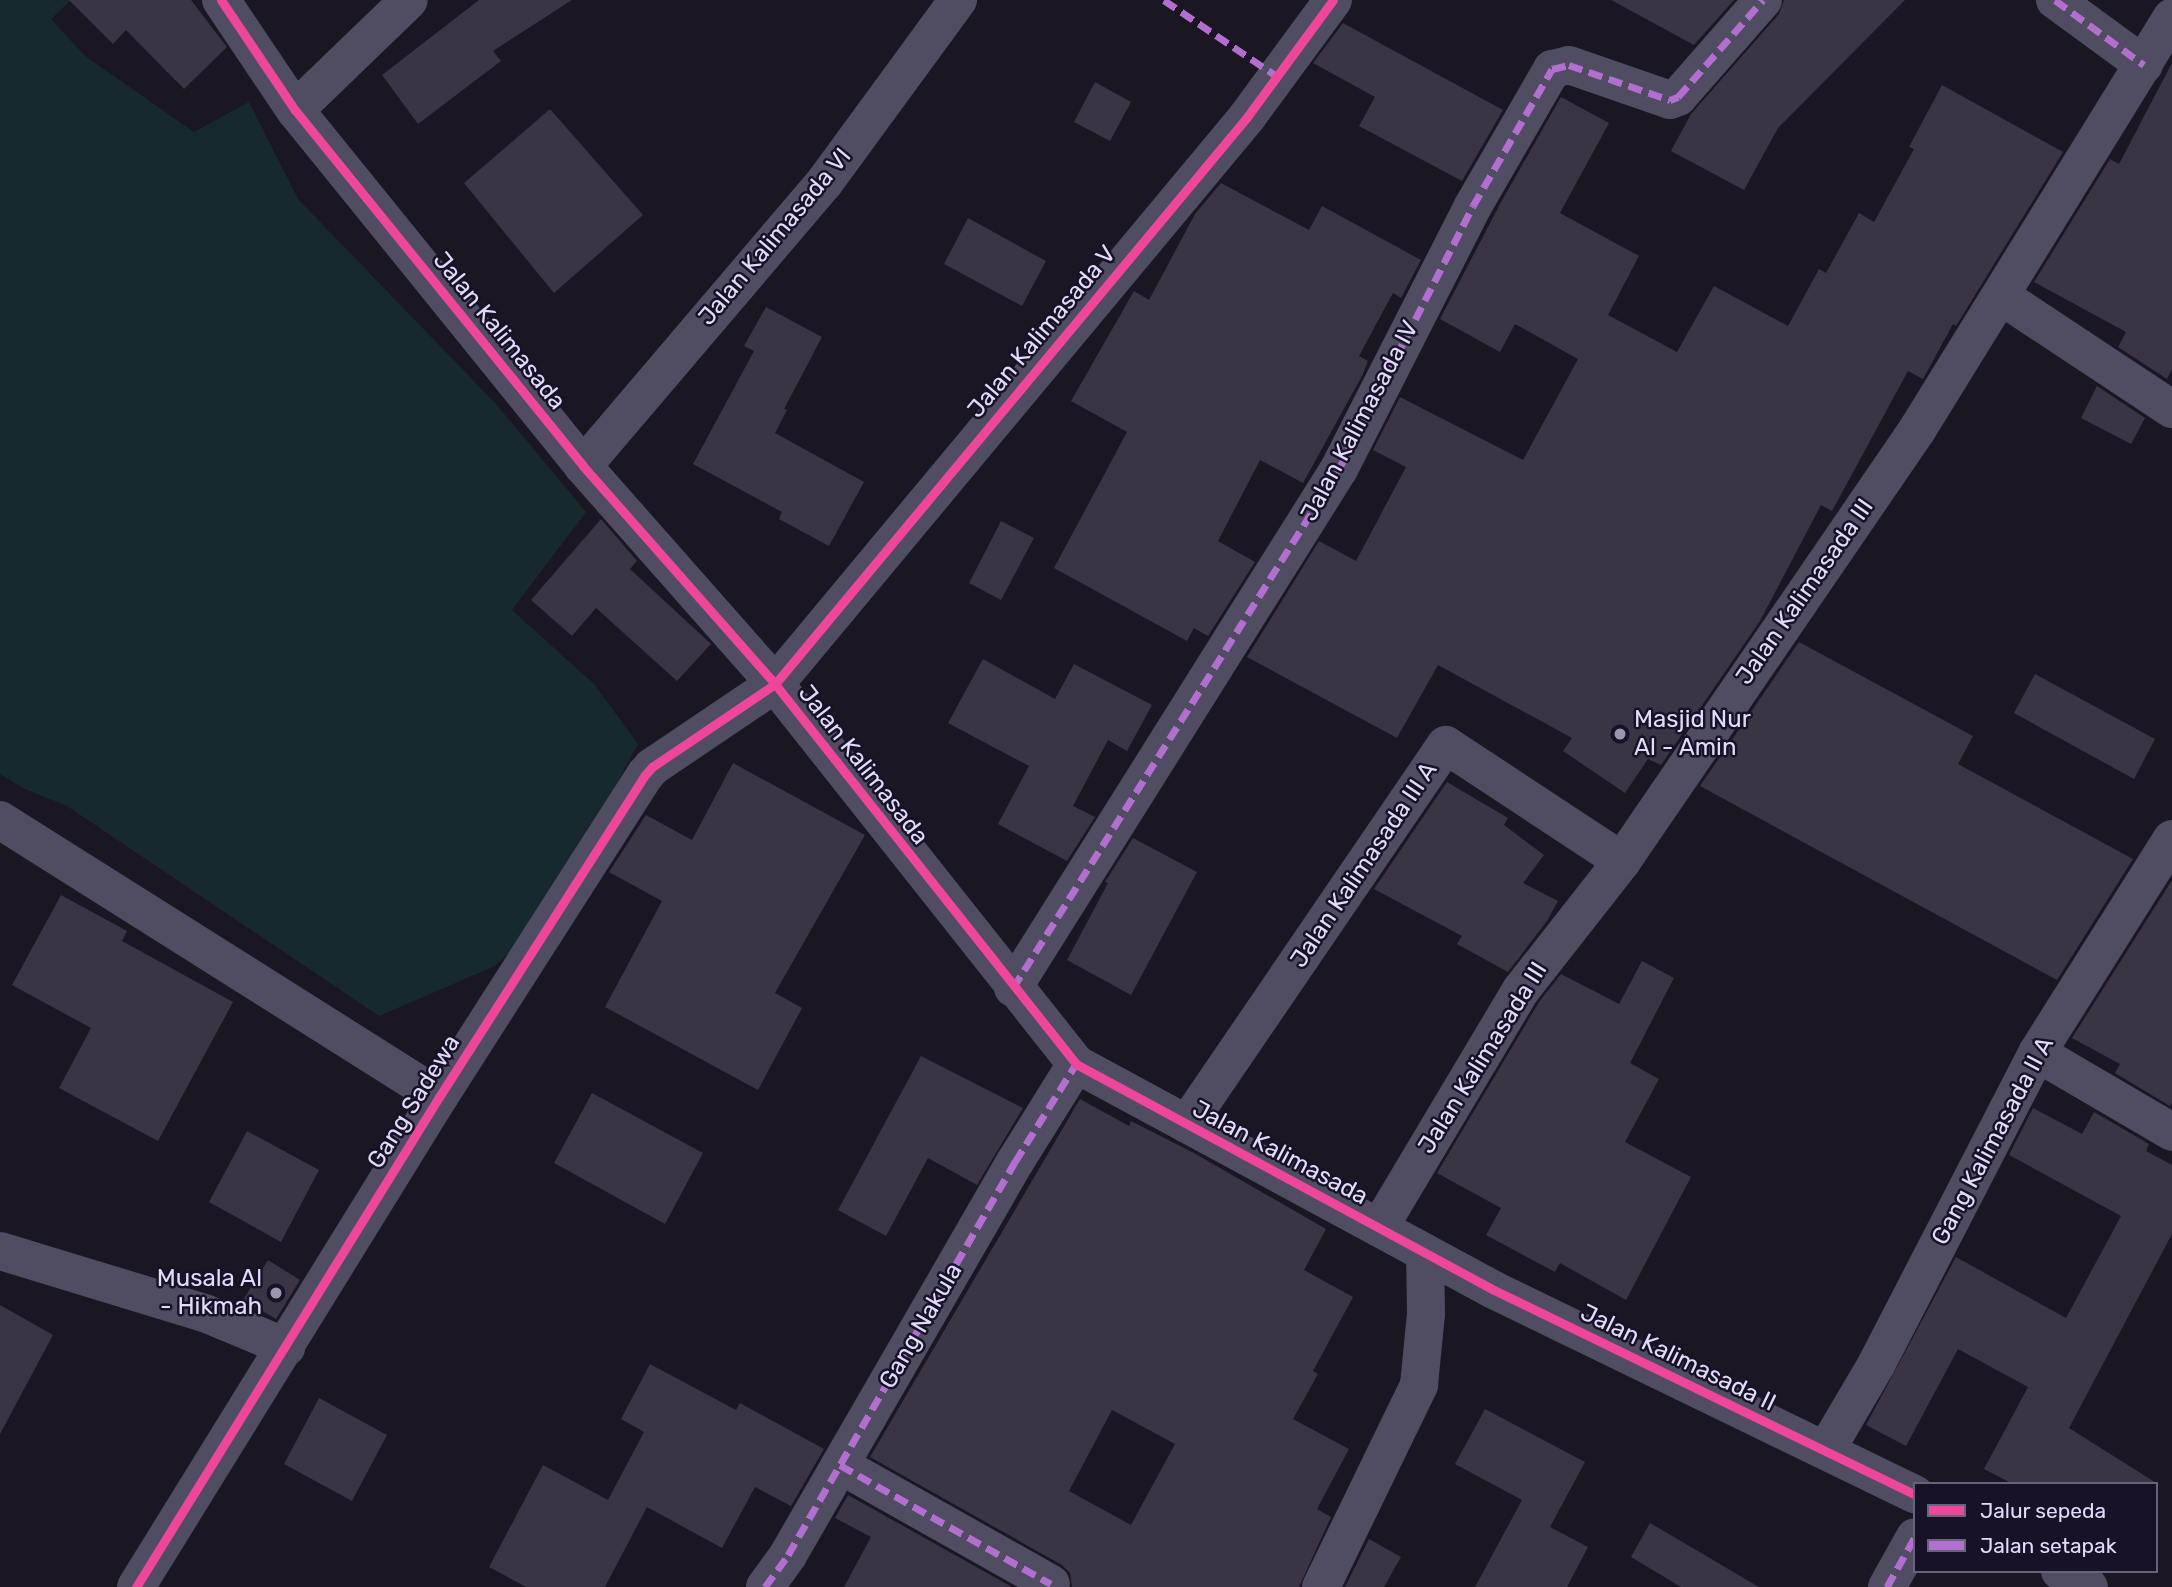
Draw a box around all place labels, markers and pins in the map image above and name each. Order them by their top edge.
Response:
place label: Masjid Nur Al - Amin [1634,706,1751,762]
marker: Masjid Nur Al - Amin [1612,726,1628,742]
place label: Musala Al - Hikmah [156,1265,262,1321]
marker: Musala Al - Hikmah [268,1285,284,1301]

